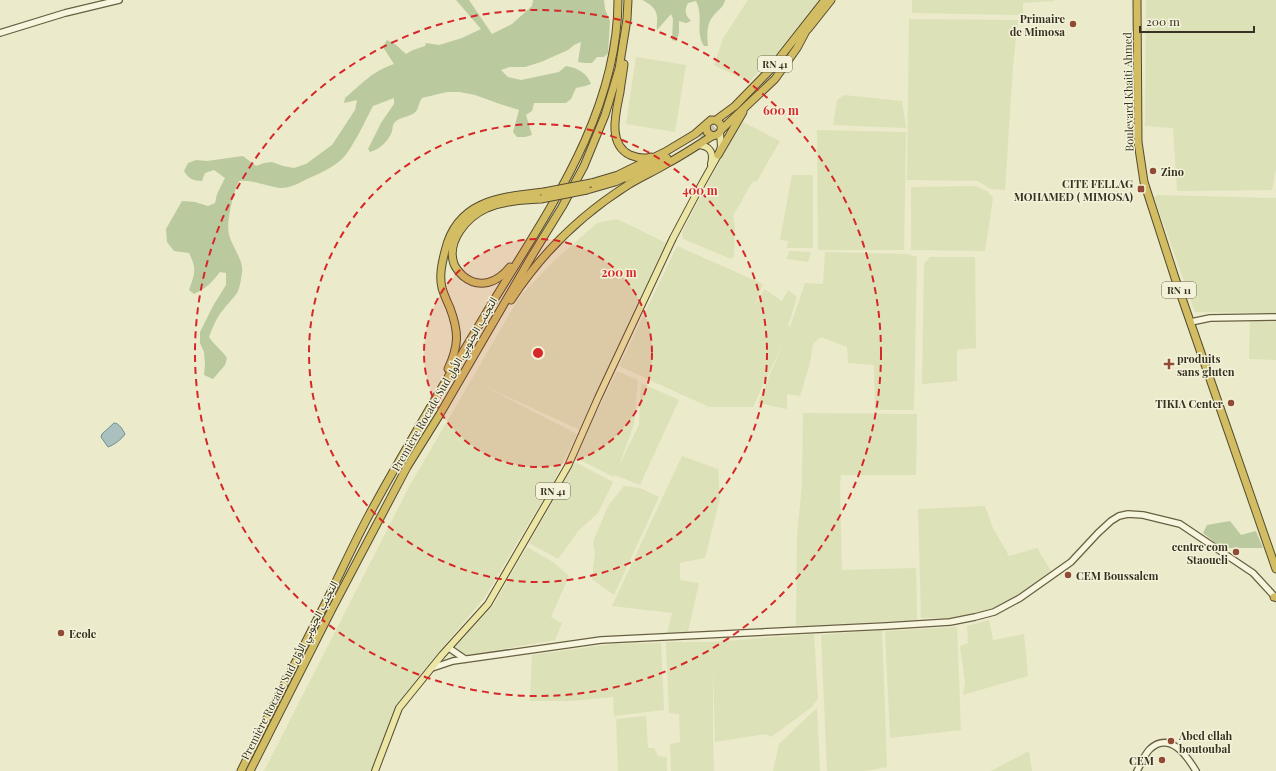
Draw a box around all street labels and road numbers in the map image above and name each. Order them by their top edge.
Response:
street label: Boulevard Khaiti Ahmed [1119,32,1137,152]
road number: RN 41 [758,56,792,72]
road number: RN 11 [1162,282,1196,298]
street label: Première Rocade Sud التجنب الجنوبي الأول [388,294,503,475]
road number: RN 41 [536,483,570,499]
street label: Première Rocade Sud التجنب الجنوبي الأول [237,578,343,763]

